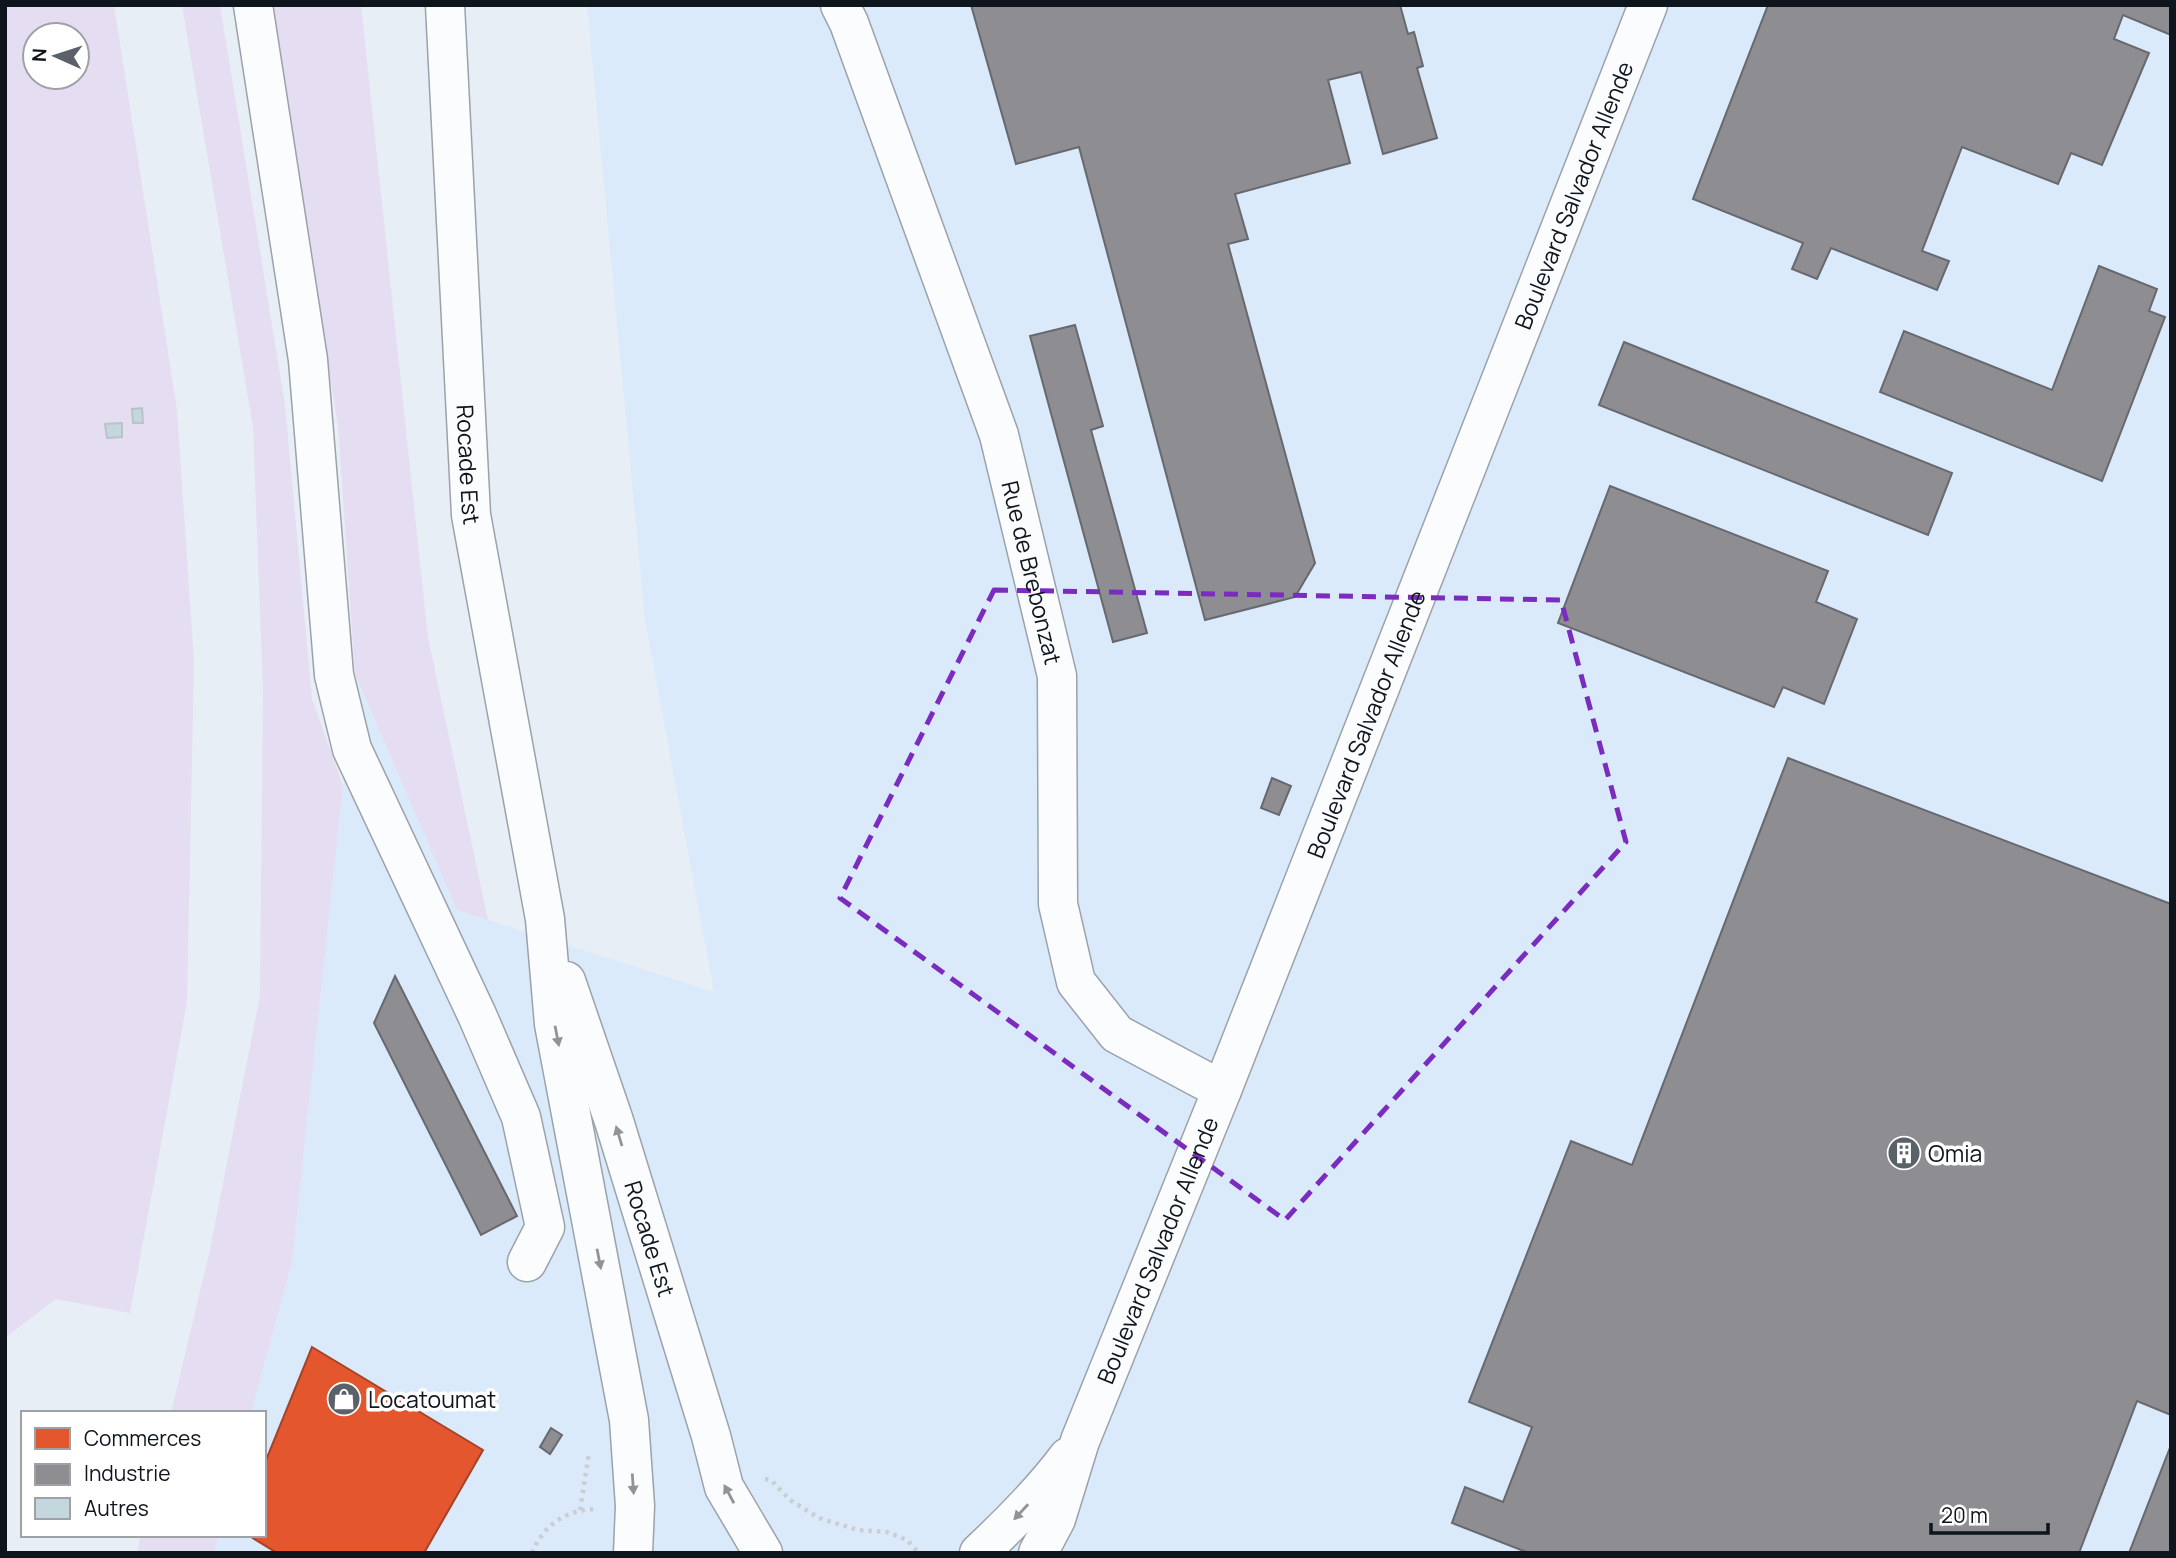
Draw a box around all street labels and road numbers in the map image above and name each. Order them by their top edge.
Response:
street label: Boulevard Salvador Allende [1506,57,1640,334]
street label: Rocade Est [449,404,488,527]
street label: Rue de Brebonzat [995,477,1070,668]
street label: Boulevard Salvador Allende [1299,585,1433,863]
street label: Boulevard Salvador Allende [1089,1112,1226,1388]
street label: Rocade Est [617,1177,683,1300]

